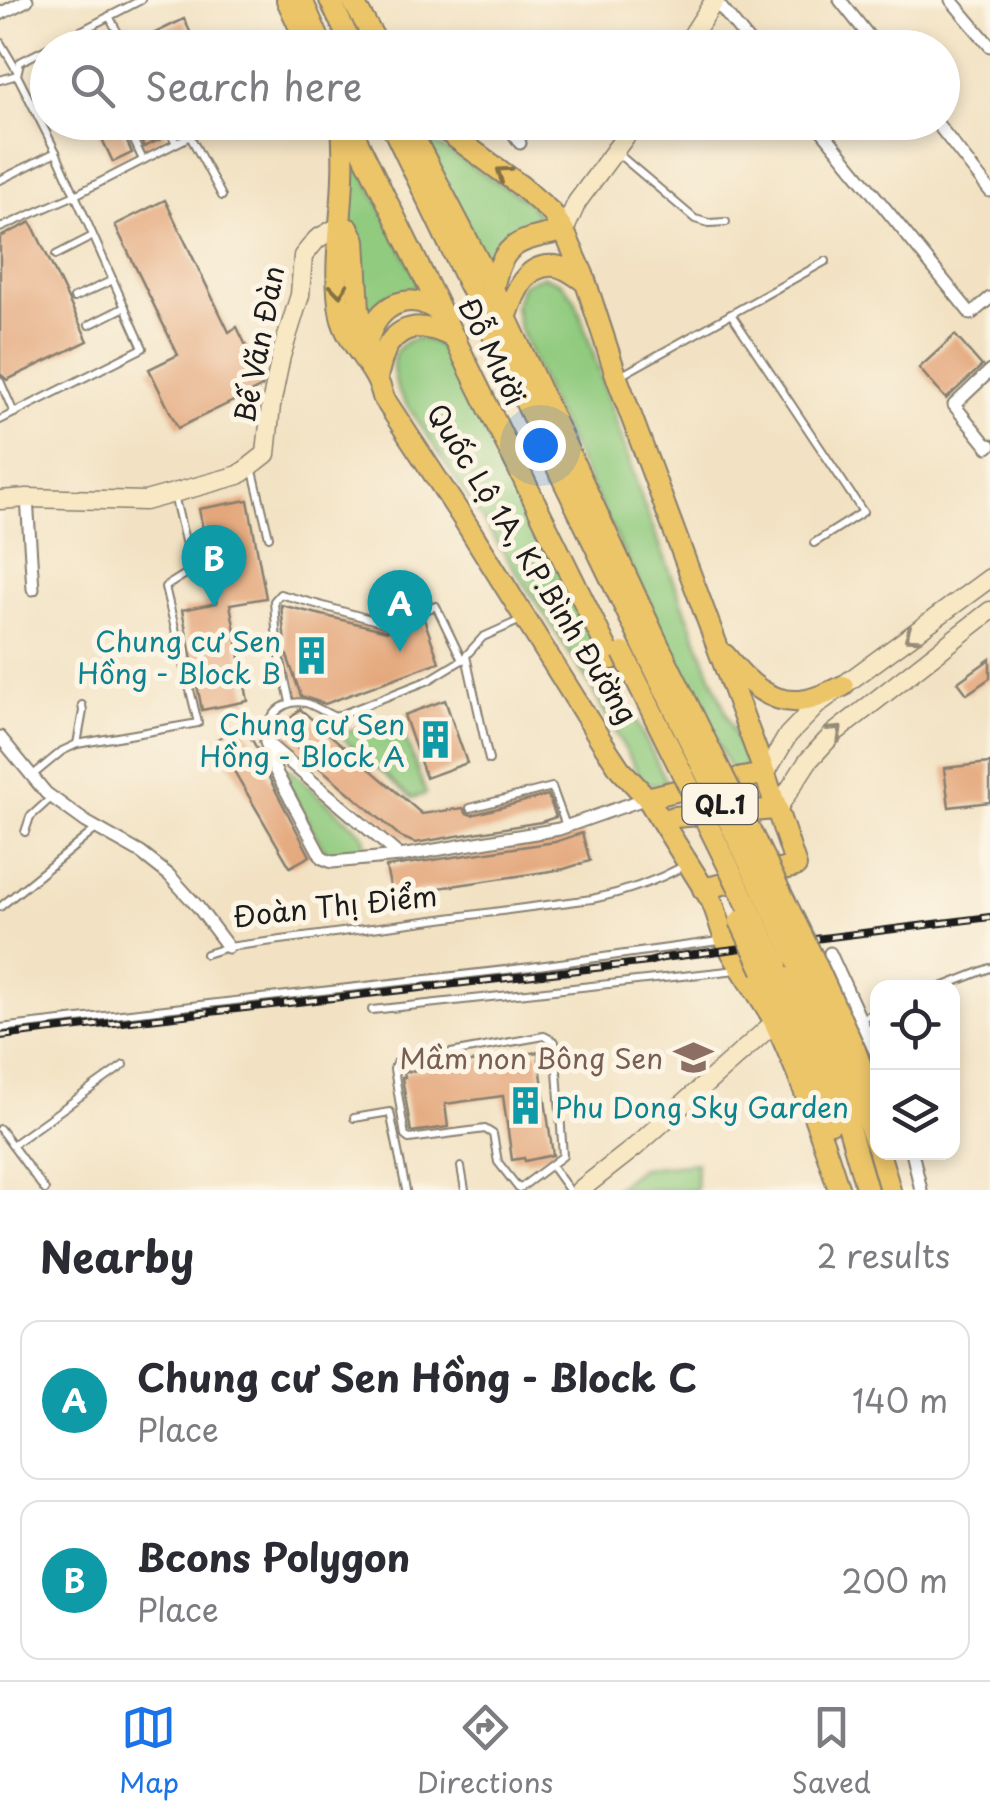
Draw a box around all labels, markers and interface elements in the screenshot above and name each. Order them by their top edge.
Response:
search box [30,30,960,140]
text: Search here [145,57,362,114]
icon: search [65,58,120,113]
one-way arrow [495,167,514,185]
street label: Bế Văn Đàn [222,262,294,426]
one-way arrow [328,282,350,298]
street label: Đỗ Mười [448,290,538,412]
street label: Quốc Lộ 1A, KP.Bình Đường [417,395,649,731]
your location [515,420,566,471]
pin: B [182,524,246,607]
pin: A [368,570,432,652]
place label: Chung cư Sen Hồng - Block B [77,619,281,694]
one-way arrow [904,623,923,642]
building icon: Chung cư Sen Hồng - Block B [290,635,332,677]
place label: Chung cư Sen Hồng - Block A [200,702,405,777]
building icon: Chung cư Sen Hồng - Block A [414,718,456,760]
one-way arrow [824,726,843,744]
road number: QL.1 [682,784,758,824]
street label: Đoàn Thị Điểm [231,873,439,937]
map controls [870,980,960,1160]
button: locate [870,980,960,1070]
place label: Mầm non Bông Sen [399,1036,663,1079]
school or university icon: Mầm non Bông Sen [672,1036,714,1078]
button: layers [870,1070,960,1160]
building icon: Phu Dong Sky Garden [504,1085,546,1127]
place label: Phu Dong Sky Garden [555,1085,849,1128]
text: Nearby [40,1224,194,1287]
text: 2 results [817,1231,950,1279]
text: Chung cư Sen Hồng - Block C [137,1348,697,1405]
text: A [62,1376,87,1424]
text: 140 m [852,1376,948,1424]
text: Place [137,1405,219,1453]
text: Bcons Polygon [137,1528,410,1585]
text: B [64,1556,85,1604]
text: 200 m [841,1556,948,1604]
text: Place [137,1585,219,1633]
tab: Map [119,1700,179,1803]
tab: Directions [417,1700,553,1803]
tab: Saved [791,1700,871,1803]

